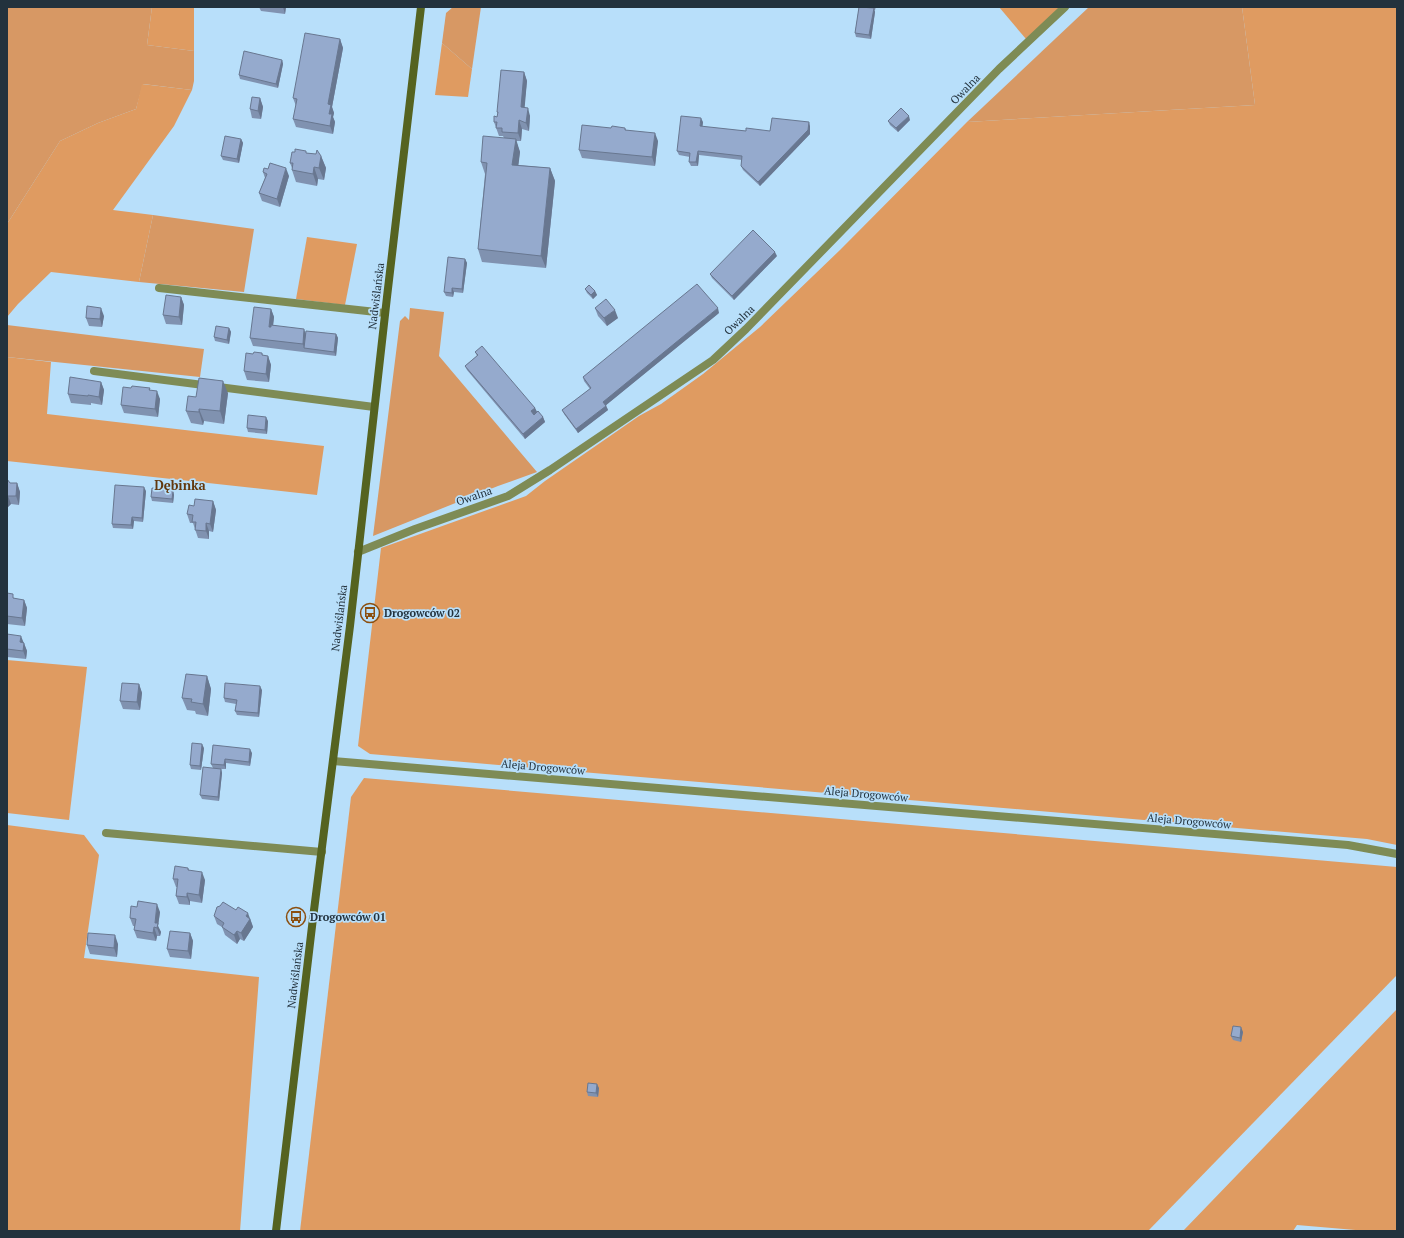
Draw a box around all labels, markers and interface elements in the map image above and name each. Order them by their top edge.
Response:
street label: Owalna [947,70,983,107]
street label: Nadwiślańska [365,261,387,330]
street label: Owalna [721,302,758,338]
district label: Dębinka [154,476,207,494]
street label: Owalna [454,483,494,509]
street label: Nadwiślańska [328,583,350,652]
bus stop icon: Drogowców 02 [359,602,381,624]
place label: Drogowców 02 [384,606,460,620]
street label: Aleja Drogowców [500,756,587,778]
street label: Aleja Drogowców [823,783,910,805]
street label: Aleja Drogowców [1146,810,1233,832]
bus stop icon: Drogowców 01 [285,906,307,928]
place label: Drogowców 01 [310,910,386,924]
street label: Nadwiślańska [284,940,306,1009]

